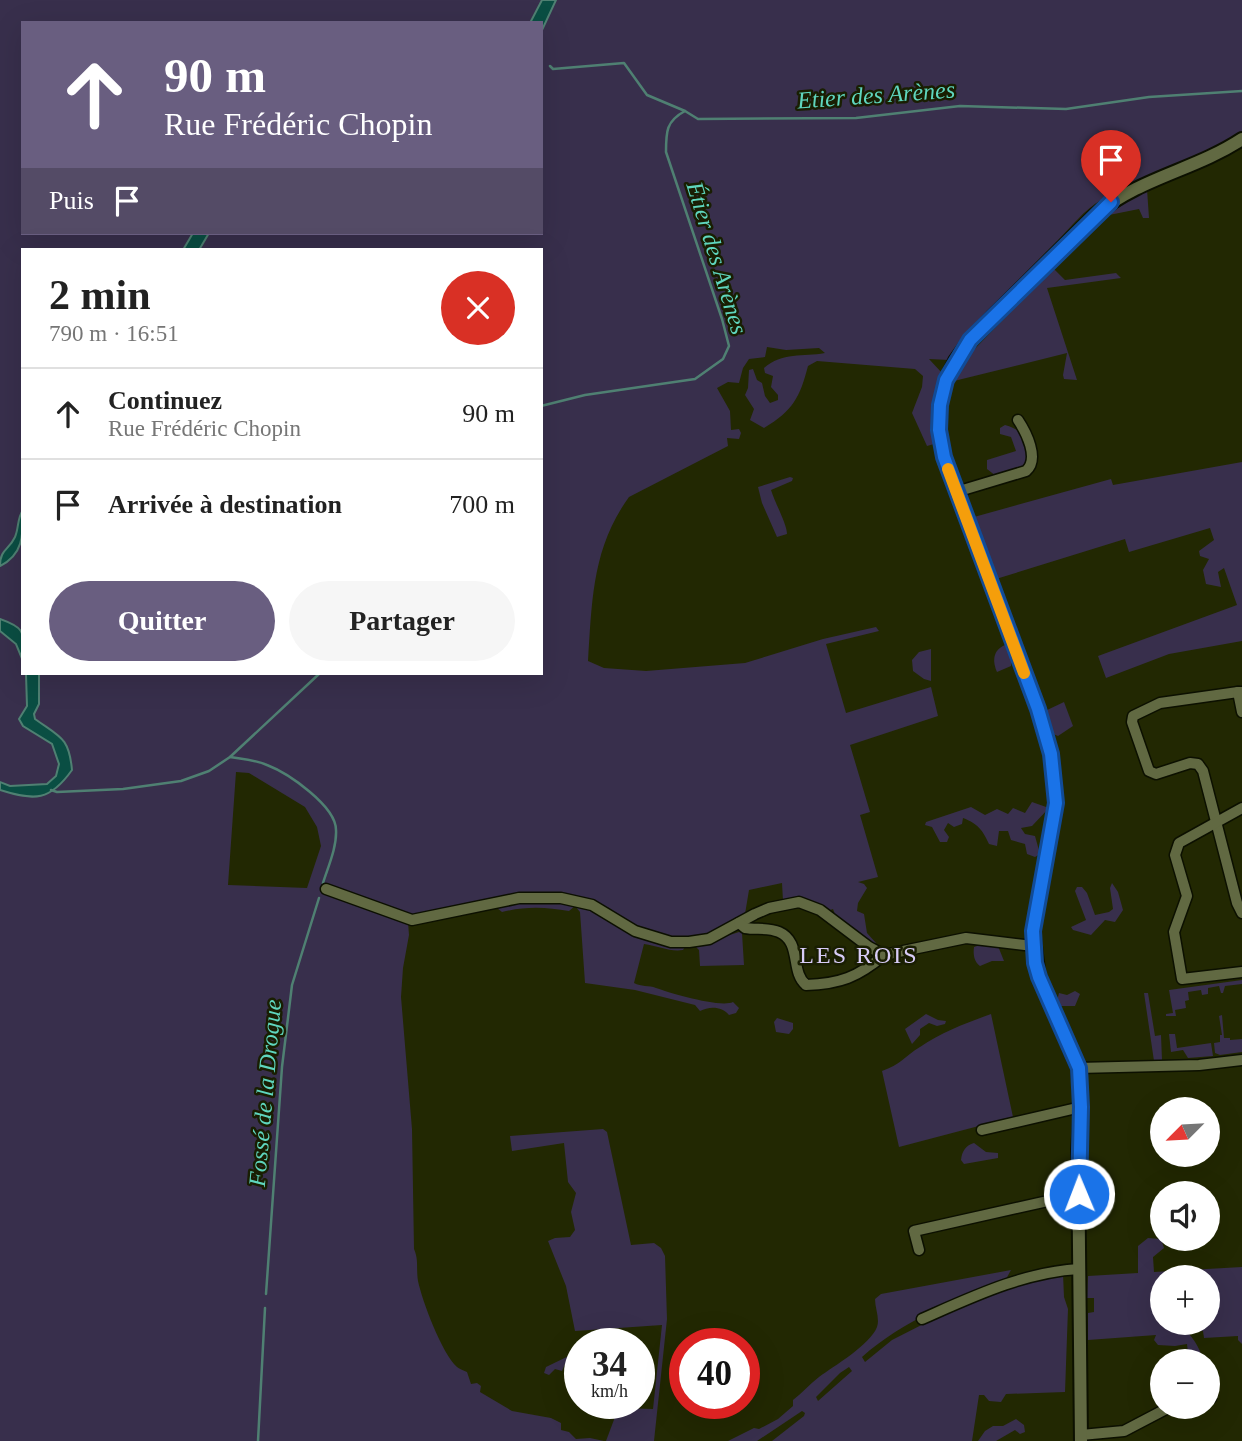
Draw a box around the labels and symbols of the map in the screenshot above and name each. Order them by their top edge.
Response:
water label: Etier des Arènes [795,77,956,114]
pin [1081,130,1141,202]
water label: Étier des Arènes [681,178,753,337]
district label: LES ROIS [799,942,919,968]
water label: Fossé de la Drogue [244,998,286,1189]
north arrow [1150,1097,1220,1167]
position arrow [1042,1157,1116,1231]
speed limit sign: 40 [669,1328,760,1419]

